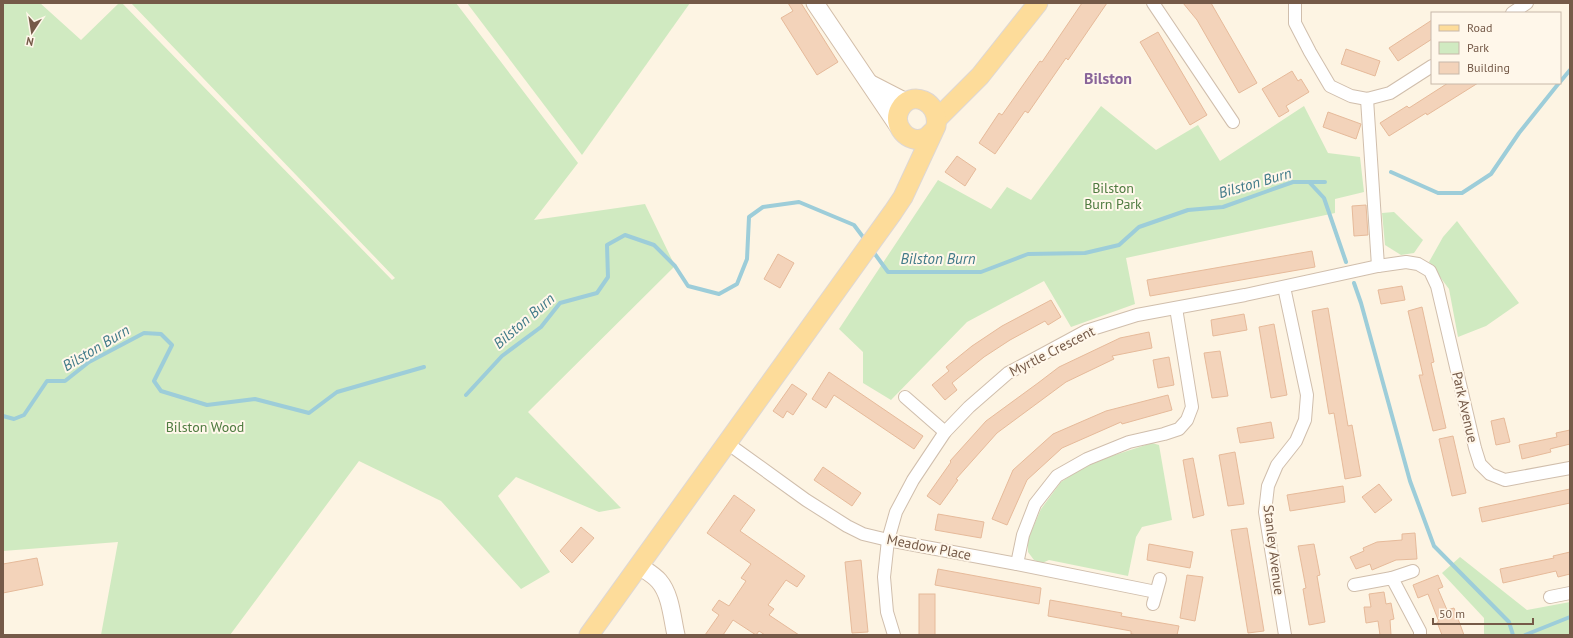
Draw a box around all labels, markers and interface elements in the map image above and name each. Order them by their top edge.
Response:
north arrow [12,12,52,52]
legend [1431,12,1561,84]
text: Road [1467,20,1492,35]
text: N [25,34,35,49]
text: Park [1467,40,1489,55]
text: Building [1467,60,1510,75]
district label: Bilston [1084,68,1132,88]
water label: Bilston Burn [1216,163,1294,202]
park label: Bilston Burn Park [1084,179,1142,213]
water label: Bilston Burn [901,249,976,268]
water label: Bilston Burn [489,289,558,352]
water label: Bilston Burn [59,320,133,375]
street label: Myrtle Crescent [1006,322,1098,380]
street label: Park Avenue [1448,370,1482,444]
park label: Bilston Wood [166,418,244,436]
street label: Stanley Avenue [1260,504,1288,596]
street label: Meadow Place [885,530,973,564]
scale bar [1433,600,1533,626]
text: 50 m [1439,606,1465,621]

